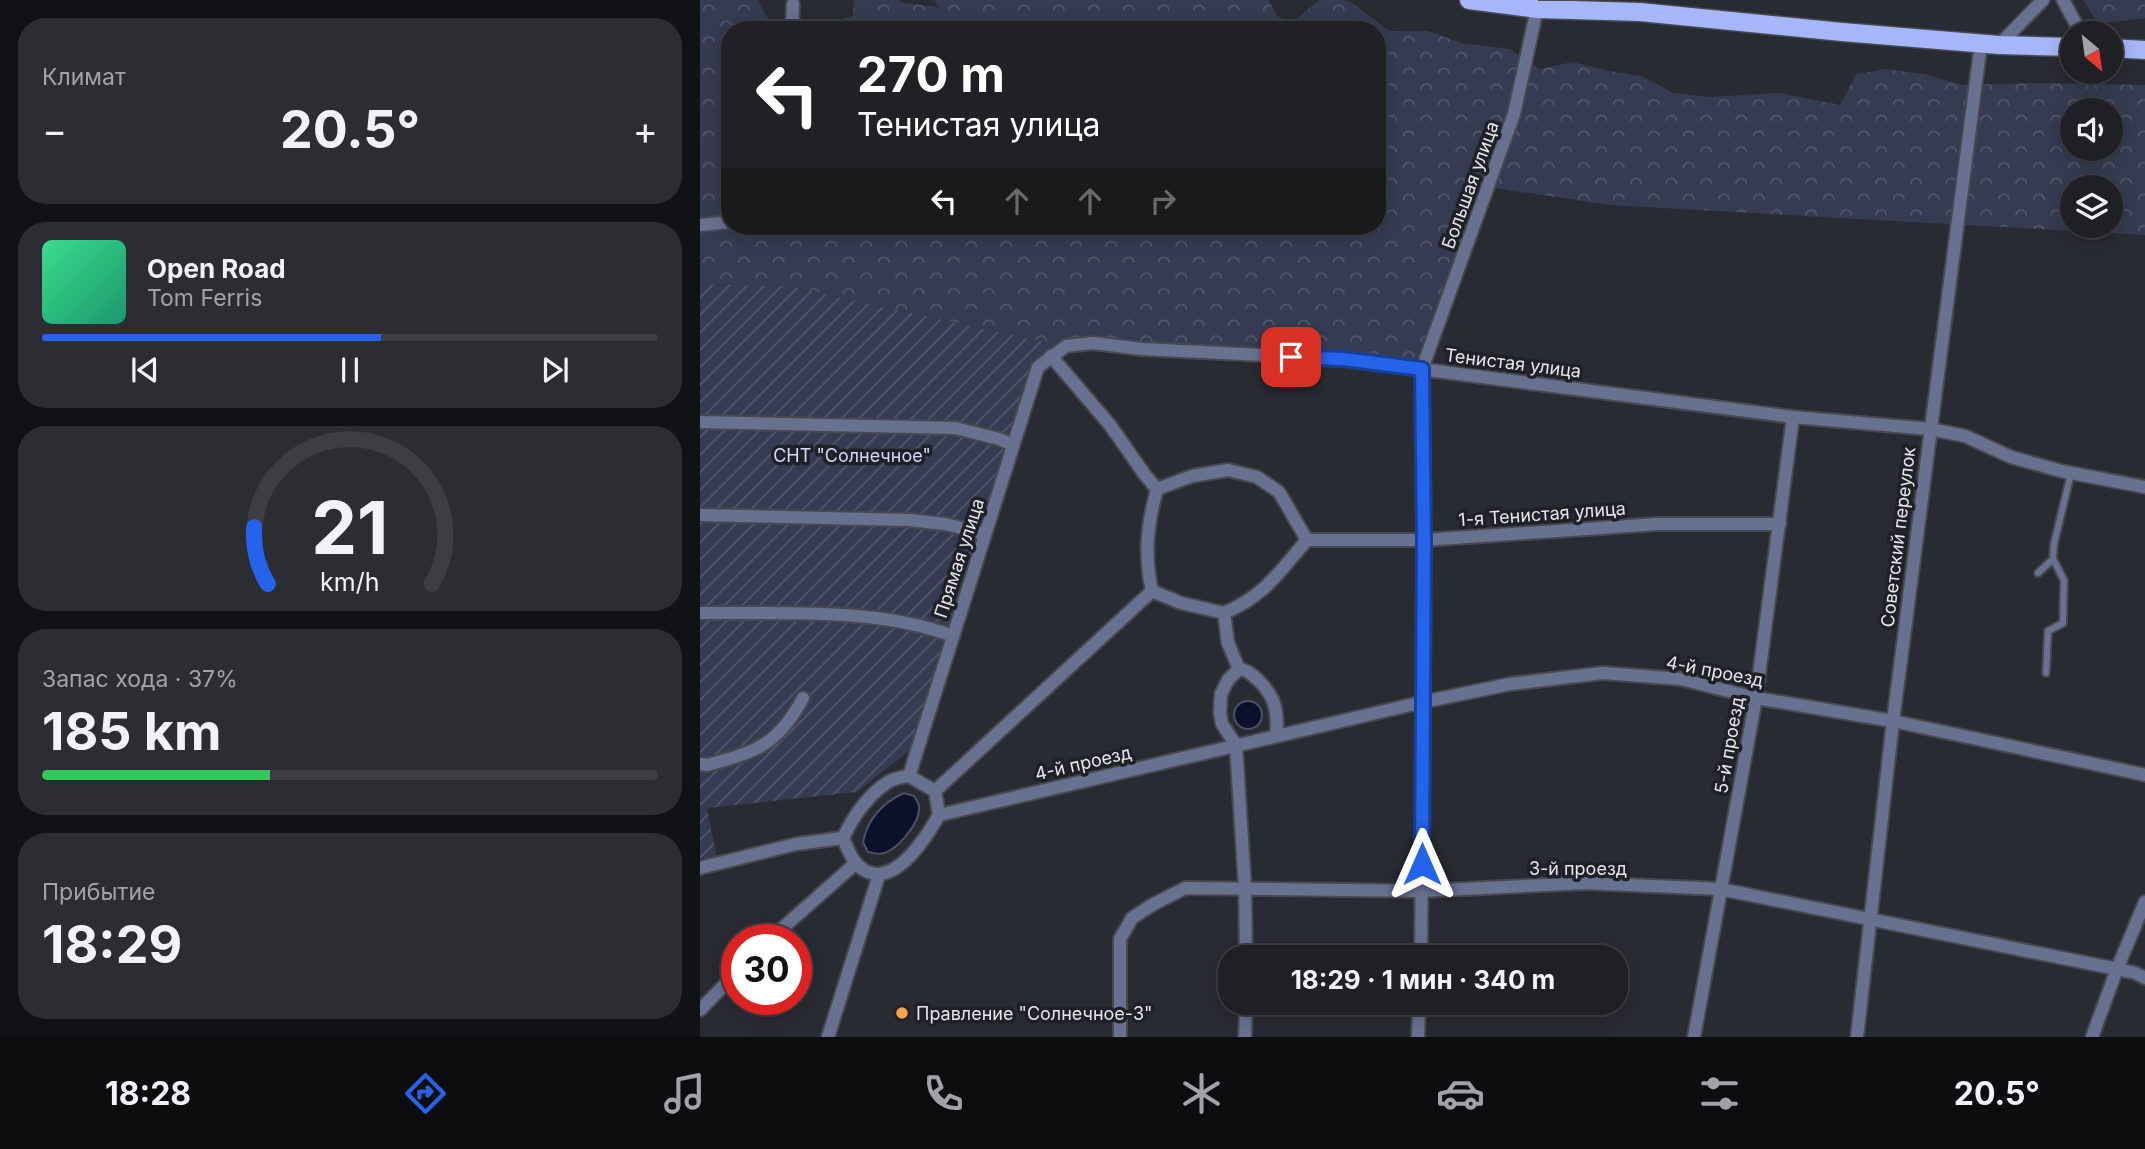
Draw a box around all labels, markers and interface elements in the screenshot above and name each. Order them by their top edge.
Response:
north arrow [2060,21,2123,84]
map controls [2060,21,2123,238]
text: 270 m [857,45,1005,104]
icon: left [742,49,833,140]
text: Климат [42,63,126,91]
text: 20.5° [280,98,420,161]
button: sound [2060,98,2123,161]
text: Тенистая улица [857,105,1100,144]
text: − [42,107,67,153]
text: + [633,107,658,153]
street label: Большая улица [1437,118,1503,252]
button: layers [2060,175,2123,238]
icon: left [925,182,963,220]
icon: ahead [998,182,1036,220]
icon: ahead [1071,182,1109,220]
icon: right [1144,182,1182,220]
text: Open Road [147,253,286,284]
text: Tom Ferris [147,284,262,312]
pin [1261,327,1321,387]
icon: arrive [1272,338,1310,376]
street label: Тенистая улица [1444,344,1582,382]
icon: previous [126,351,164,389]
icon: pause [331,351,369,389]
icon: next [536,351,574,389]
park label: СНТ "Солнечное" [773,445,931,466]
street label: Советский переулок [1877,445,1920,628]
text: 21 [311,484,389,573]
street label: Прямая улица [930,496,988,620]
street label: 1-я Тенистая улица [1458,498,1626,530]
text: km/h [320,567,380,597]
street label: 4-й проезд [1665,651,1765,691]
text: Запас хода · 37% [42,665,238,693]
street label: 5-й проезд [1710,695,1748,795]
text: 185 km [42,700,221,763]
street label: 4-й проезд [1033,742,1133,784]
position arrow [1385,827,1459,901]
street label: 3-й проезд [1529,858,1627,879]
text: Прибытие [42,878,155,906]
text: 18:29 [42,913,182,976]
speed limit sign: 30 [721,924,812,1015]
text: 18:29 · 1 мин · 340 m [1291,964,1555,995]
place label: Правление "Солнечное-3" [916,1003,1152,1024]
marker: Правление "Солнечное-3" [894,1005,910,1021]
icon: directions [401,1069,450,1118]
icon: music [660,1069,709,1118]
icon: phone [919,1069,968,1118]
icon: climate [1177,1069,1226,1118]
icon: car [1436,1069,1485,1118]
icon: filters [1695,1069,1744,1118]
text: 18:28 [105,1074,191,1113]
text: 20.5° [1954,1074,2040,1113]

